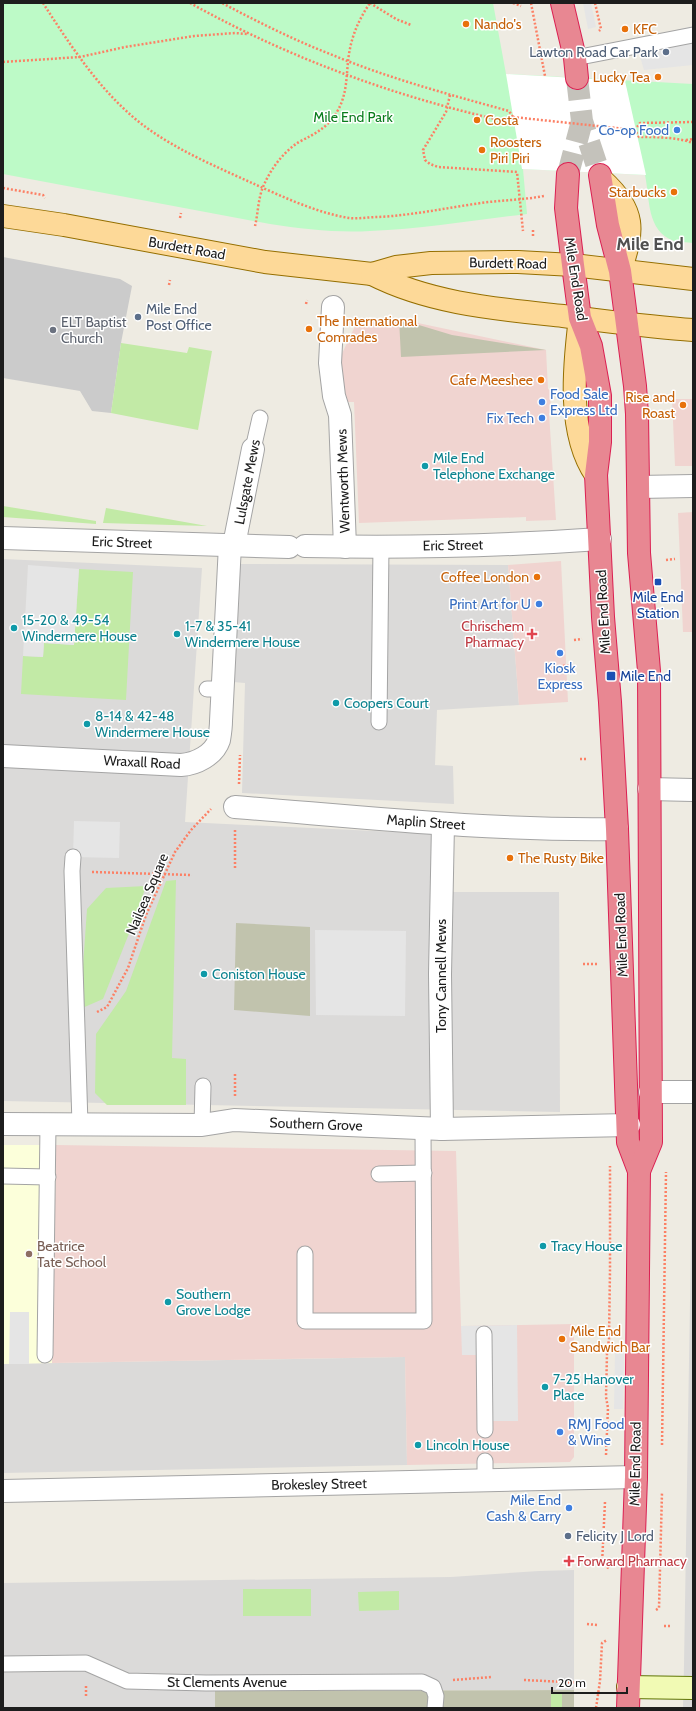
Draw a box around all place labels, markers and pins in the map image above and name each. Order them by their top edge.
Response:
place label: Nando's [474,15,522,33]
marker: Nando's [461,19,471,29]
place label: KFC [633,20,657,38]
marker: KFC [620,24,630,34]
place label: Lawton Road Car Park [529,43,659,61]
marker: Lawton Road Car Park [661,47,671,57]
place label: Lucky Tea [593,68,650,86]
marker: Lucky Tea [653,72,663,82]
place label: Costa [485,111,519,129]
marker: Costa [472,115,482,125]
place label: Co-op Food [598,121,669,139]
marker: Co-op Food [672,125,682,135]
place label: Roosters Piri Piri [490,133,542,167]
marker: Roosters Piri Piri [477,145,487,155]
place label: Starbucks [609,183,666,201]
marker: Starbucks [669,187,679,197]
place label: Mile End Post Office [146,300,212,334]
marker: Mile End Post Office [133,312,143,322]
place label: The International Comrades [317,312,418,346]
place label: ELT Baptist Church [61,313,127,347]
marker: The International Comrades [304,324,314,334]
marker: ELT Baptist Church [48,325,58,335]
place label: Cafe Meeshee [450,371,533,389]
marker: Cafe Meeshee [536,375,546,385]
place label: Food Sale Express Ltd [550,385,617,419]
place label: Rise and Roast [625,388,675,422]
marker: Food Sale Express Ltd [537,397,547,407]
marker: Rise and Roast [678,400,688,410]
place label: Fix Tech [487,409,534,427]
marker: Fix Tech [537,413,547,423]
place label: Mile End Telephone Exchange [433,449,555,483]
marker: Mile End Telephone Exchange [420,461,430,471]
place label: Coffee London [441,568,529,586]
marker: Coffee London [532,572,542,582]
marker: Mile End Station [653,577,663,587]
place label: Mile End Station [633,588,683,622]
place label: Print Art for U [449,595,531,613]
marker: Print Art for U [534,599,544,609]
place label: 15-20 & 49-54 Windermere House [22,611,137,645]
place label: 1-7 & 35-41 Windermere House [185,617,300,651]
place label: Chrischem Pharmacy [461,617,524,651]
marker: 15-20 & 49-54 Windermere House [9,623,19,633]
marker: 1-7 & 35-41 Windermere House [172,629,182,639]
marker: Chrischem Pharmacy [527,629,537,639]
marker: Kiosk Express [555,648,565,658]
place label: Kiosk Express [537,659,583,693]
place label: Mile End [620,667,671,685]
marker: Mile End [605,670,617,682]
place label: Coopers Court [344,694,429,712]
marker: Coopers Court [331,698,341,708]
place label: 8-14 & 42-48 Windermere House [95,707,210,741]
marker: 8-14 & 42-48 Windermere House [82,719,92,729]
place label: The Rusty Bike [518,849,604,867]
marker: The Rusty Bike [505,853,515,863]
place label: Coniston House [212,965,306,983]
marker: Coniston House [199,969,209,979]
place label: Beatrice Tate School [37,1237,107,1271]
place label: Tracy House [551,1237,623,1255]
marker: Tracy House [538,1241,548,1251]
marker: Beatrice Tate School [24,1249,34,1259]
place label: Southern Grove Lodge [176,1285,251,1319]
marker: Southern Grove Lodge [163,1297,173,1307]
place label: Mile End Sandwich Bar [570,1322,651,1356]
marker: Mile End Sandwich Bar [557,1334,567,1344]
place label: 7-25 Hanover Place [553,1370,634,1404]
marker: 7-25 Hanover Place [540,1382,550,1392]
place label: RMJ Food & Wine [568,1415,624,1449]
marker: RMJ Food & Wine [555,1427,565,1437]
place label: Lincoln House [426,1436,510,1454]
marker: Lincoln House [413,1440,423,1450]
place label: Mile End Cash & Carry [486,1491,561,1525]
marker: Mile End Cash & Carry [564,1503,574,1513]
place label: Felicity J Lord [576,1527,654,1545]
marker: Felicity J Lord [563,1531,573,1541]
place label: Forward Pharmacy [577,1552,687,1570]
marker: Forward Pharmacy [564,1556,574,1566]

